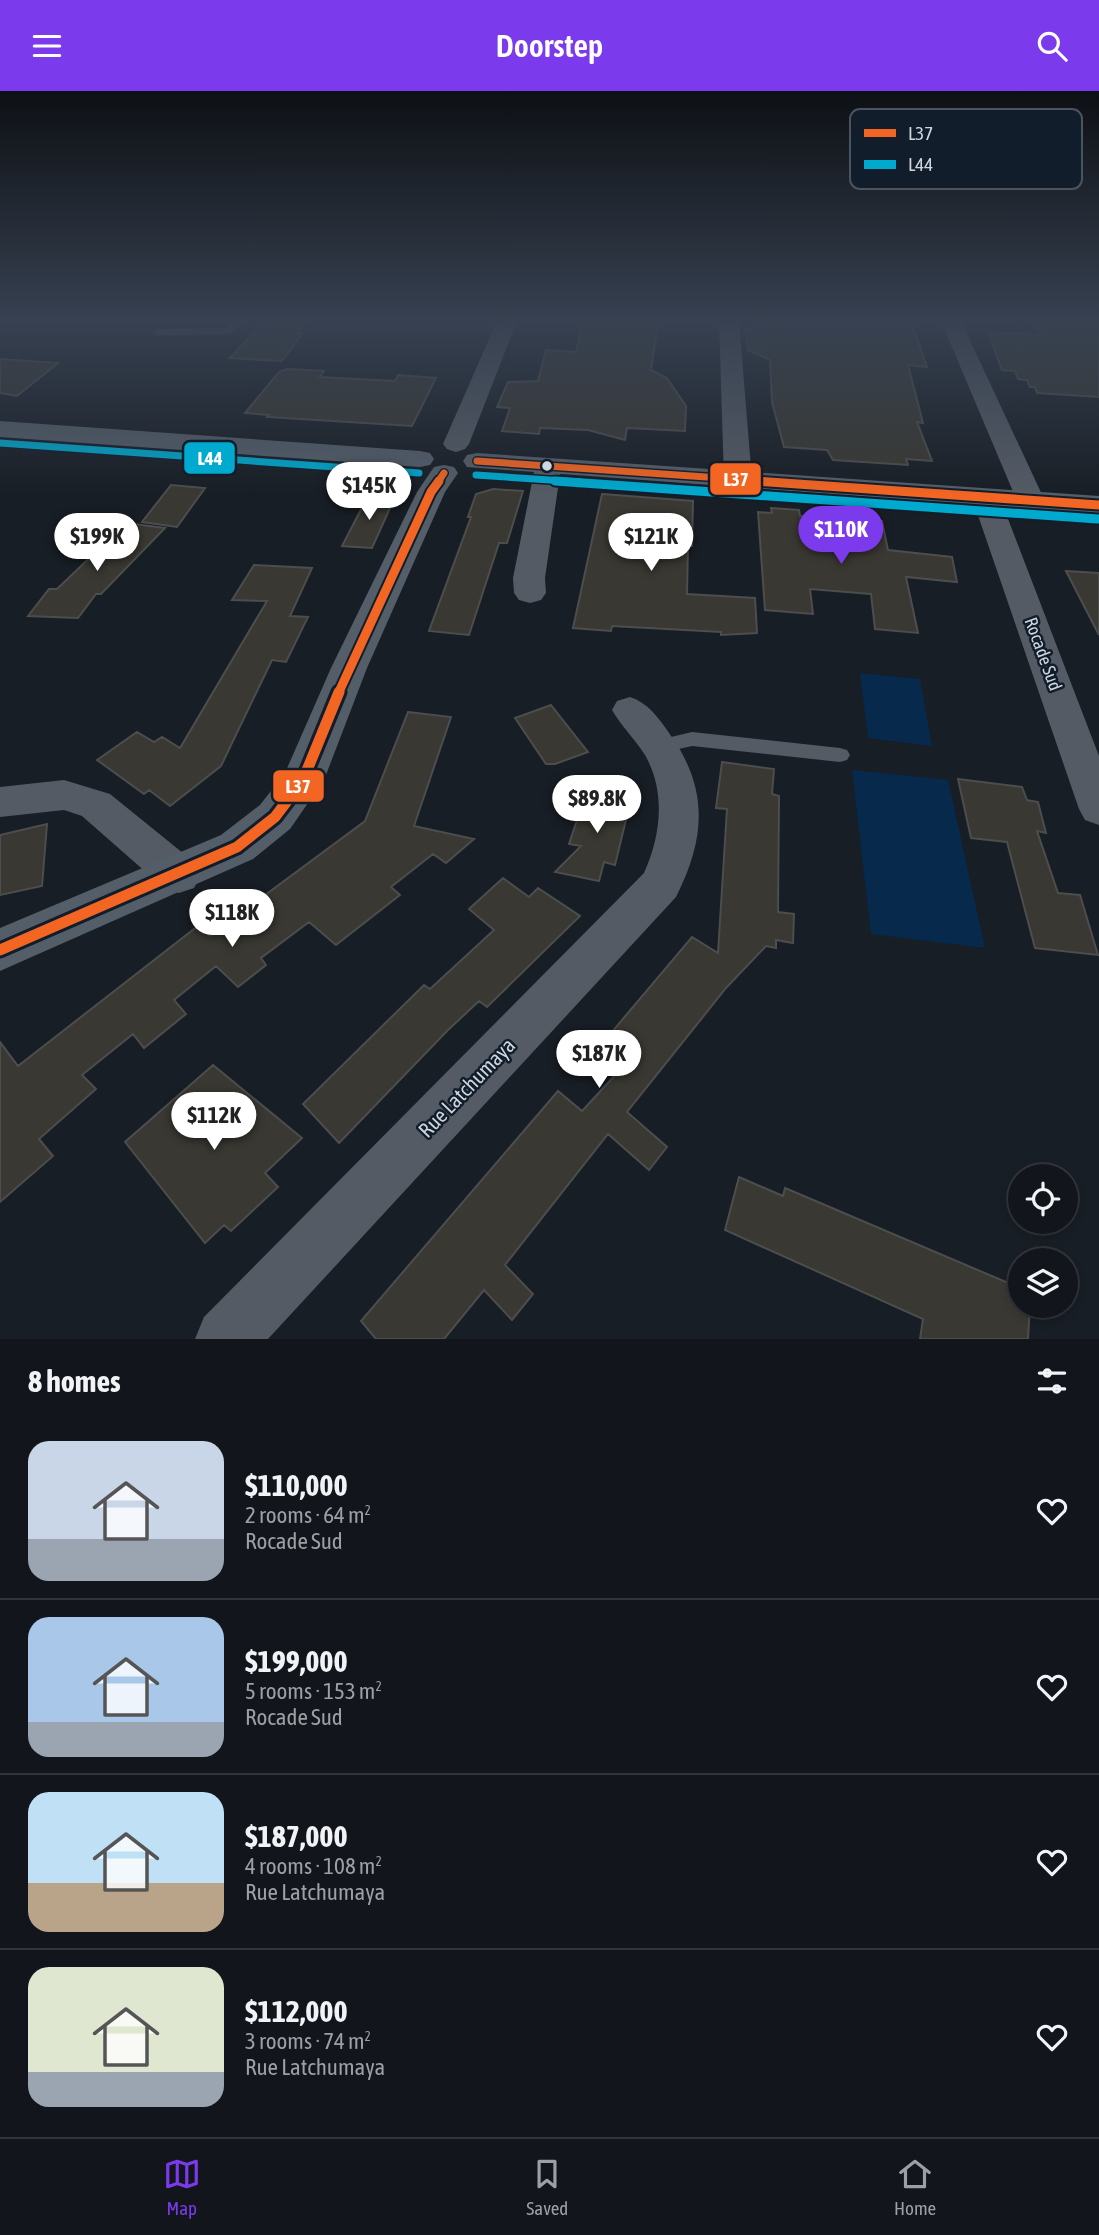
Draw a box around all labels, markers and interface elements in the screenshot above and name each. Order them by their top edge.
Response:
icon: menu [28,27,66,65]
text: Doorstep [496,27,603,64]
icon: search [1033,27,1071,65]
legend [850,109,1082,189]
text: L37 [908,122,933,144]
text: L44 [908,153,933,175]
line badge: L44 [183,441,236,475]
text: L44 [197,447,223,469]
unlabelled marker [540,459,554,473]
line badge: L37 [709,462,762,496]
pin: $145K [320,463,418,522]
text: L37 [723,468,749,490]
text: $145K [342,472,396,498]
pin: $110K [792,507,890,566]
pin: $199K [48,513,146,573]
pin: $121K [602,513,700,573]
text: $110K [814,516,868,542]
text: $199K [70,523,124,549]
text: $121K [624,523,678,549]
street label: Rocade Sud [1021,614,1066,693]
line badge: L37 [272,769,325,803]
text: L37 [285,775,311,797]
pin: $89.8K [540,775,654,835]
text: $89.8K [568,785,626,811]
pin: $118K [183,889,281,949]
text: $118K [205,899,259,925]
pin: $187K [550,1031,648,1090]
street label: Rue Latchumaya [413,1033,519,1142]
text: $187K [572,1040,626,1066]
pin: $112K [165,1093,263,1152]
text: $112K [187,1102,241,1128]
map controls [1008,1164,1078,1318]
button: locate [1008,1164,1078,1234]
button: layers [1008,1248,1078,1318]
icon: filters [1033,1362,1071,1400]
text: 8 homes [28,1364,121,1398]
text: $110,000 [245,1468,348,1502]
icon: home [84,1469,168,1553]
icon: heart [1033,1492,1071,1530]
text: 2 rooms · 64 m² [245,1502,371,1528]
text: Rocade Sud [245,1528,343,1554]
text: $199,000 [245,1644,348,1678]
icon: home [84,1645,168,1729]
icon: heart [1033,1668,1071,1706]
text: 5 rooms · 153 m² [245,1678,382,1704]
text: Rocade Sud [245,1704,343,1730]
text: $187,000 [245,1819,348,1853]
icon: home [84,1820,168,1904]
icon: heart [1033,1843,1071,1881]
text: 4 rooms · 108 m² [245,1853,382,1879]
text: Rue Latchumaya [245,1879,385,1905]
text: $112,000 [245,1994,348,2028]
icon: home [84,1995,168,2079]
icon: heart [1033,2018,1071,2056]
text: 3 rooms · 74 m² [245,2028,371,2054]
text: Rue Latchumaya [245,2054,385,2080]
tab: Map [163,2155,201,2219]
tab: Saved [526,2155,568,2219]
tab: Home [894,2155,936,2219]

